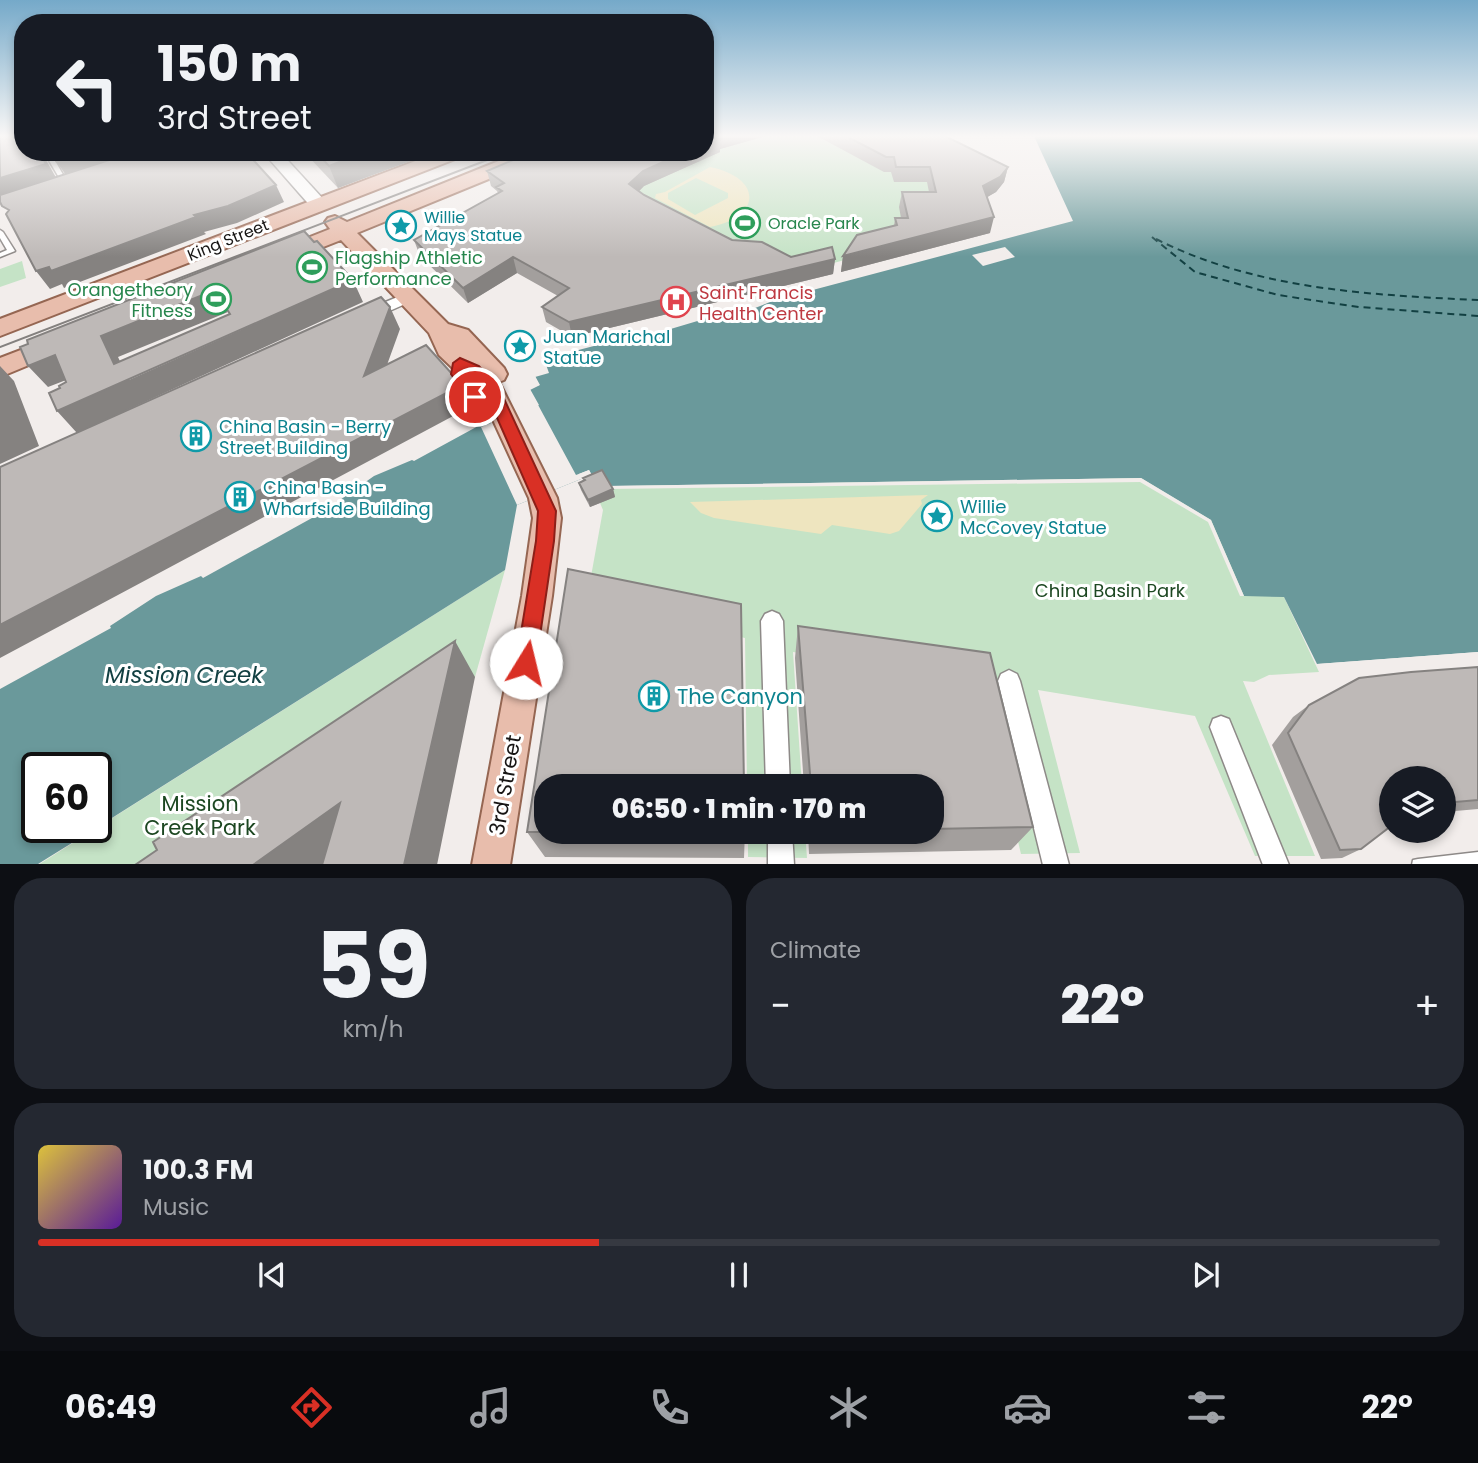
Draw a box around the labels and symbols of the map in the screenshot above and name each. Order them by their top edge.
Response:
place label: Willie Mays Statue [424,206,522,247]
sports icon: Oracle Park [728,206,762,240]
place icon: Willie Mays Statue [384,209,418,243]
place label: Oracle Park [768,212,860,235]
street label: King Street [184,213,272,267]
place label: Flagship Athletic Performance [335,245,483,291]
sports icon: Flagship Athletic Performance [295,250,329,284]
place label: Orangetheory Fitness [68,277,193,323]
place label: Saint Francis Health Center [699,280,823,326]
sports icon: Orangetheory Fitness [199,282,233,316]
hospital icon: Saint Francis Health Center [659,285,693,319]
place label: Juan Marichal Statue [543,324,670,370]
place icon: Juan Marichal Statue [503,329,537,363]
pin [445,367,505,427]
place label: China Basin - Berry Street Building [219,414,391,460]
building icon: China Basin - Berry Street Building [179,419,213,453]
place label: China Basin - Wharfside Building [263,475,431,521]
building icon: China Basin - Wharfside Building [223,480,257,514]
place label: Willie McCovey Statue [960,494,1107,540]
place icon: Willie McCovey Statue [920,499,954,533]
park label: China Basin Park [1035,578,1186,603]
position arrow [489,626,563,700]
water label: Mission Creek [105,659,264,691]
building icon: The Canyon [637,679,671,713]
place label: The Canyon [677,682,803,711]
street label: 3rd Street [482,733,528,837]
speed limit sign: 60 [21,752,112,843]
park label: Mission Creek Park [144,789,256,842]

